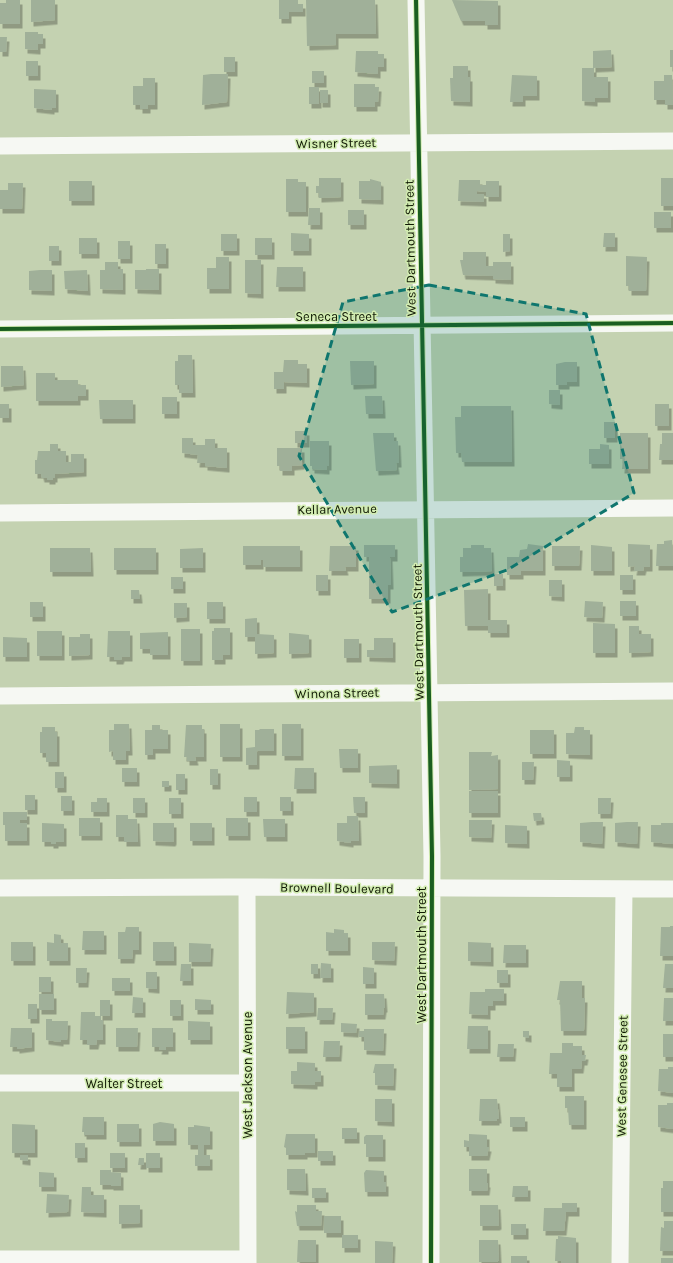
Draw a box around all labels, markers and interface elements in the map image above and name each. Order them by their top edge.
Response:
street label: Wisner Street [296,135,376,151]
street label: West Dartmouth Street [401,179,419,316]
street label: Seneca Street [295,309,377,324]
street label: Kellar Avenue [297,501,377,517]
street label: West Dartmouth Street [409,563,427,700]
street label: Winona Street [295,685,379,701]
street label: Brownell Boulevard [280,880,394,896]
street label: West Dartmouth Street [414,887,429,1023]
street label: West Jackson Avenue [240,1011,255,1138]
street label: West Genesee Street [613,1015,631,1137]
street label: Walter Street [85,1076,163,1091]

